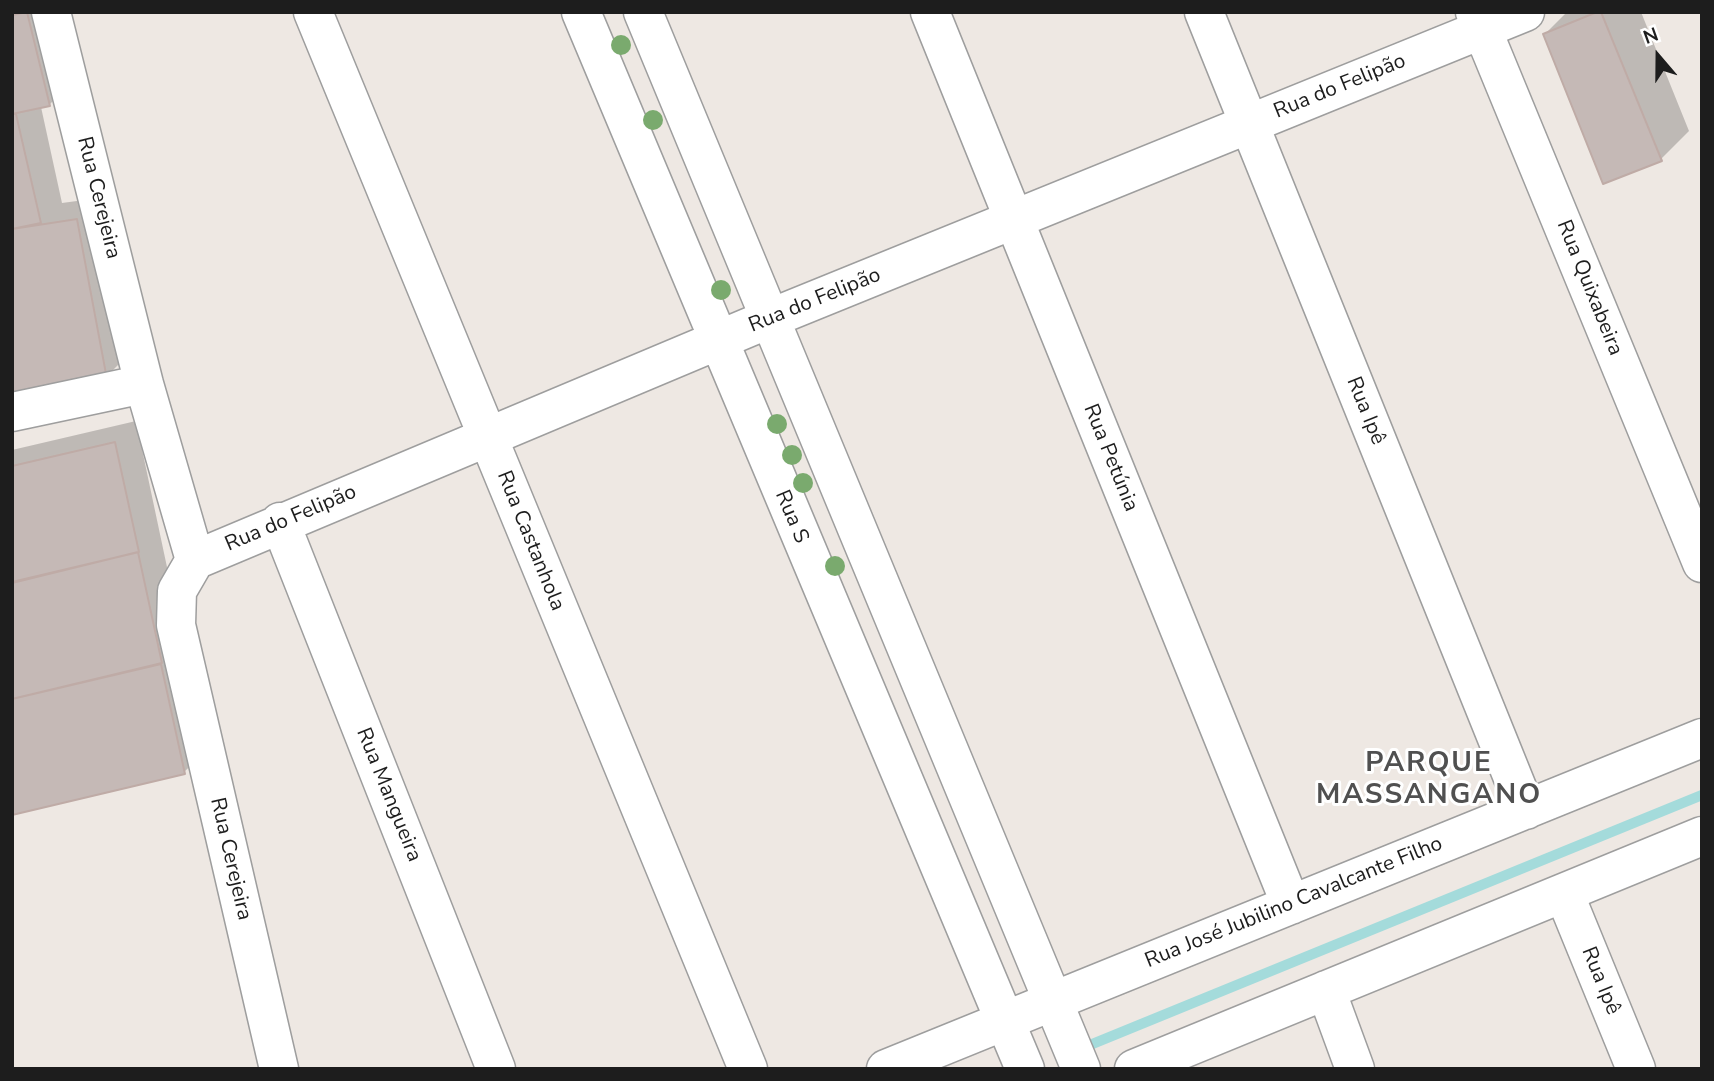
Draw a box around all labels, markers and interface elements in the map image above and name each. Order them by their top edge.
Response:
north arrow [1623,21,1693,91]
text: N [1640,22,1662,51]
street label: Rua do Felipão [1270,49,1410,125]
street label: Rua Cerejeira [71,134,125,262]
street label: Rua Quixabeira [1550,217,1628,359]
street label: Rua do Felipão [745,263,885,339]
street label: Rua Ipê [1340,373,1390,449]
street label: Rua Petúnia [1077,401,1143,515]
street label: Rua Castanhola [490,467,570,615]
street label: Rua do Felipão [222,480,360,558]
street label: Rua S [769,487,813,547]
street label: Rua Mangueira [350,724,426,866]
district label: PARQUE MASSANGANO [1317,747,1541,813]
street label: Rua Cerejeira [204,795,256,923]
street label: Rua José Jubilino Cavalcante Filho [1142,832,1446,974]
street label: Rua Ipê [1575,943,1625,1019]

